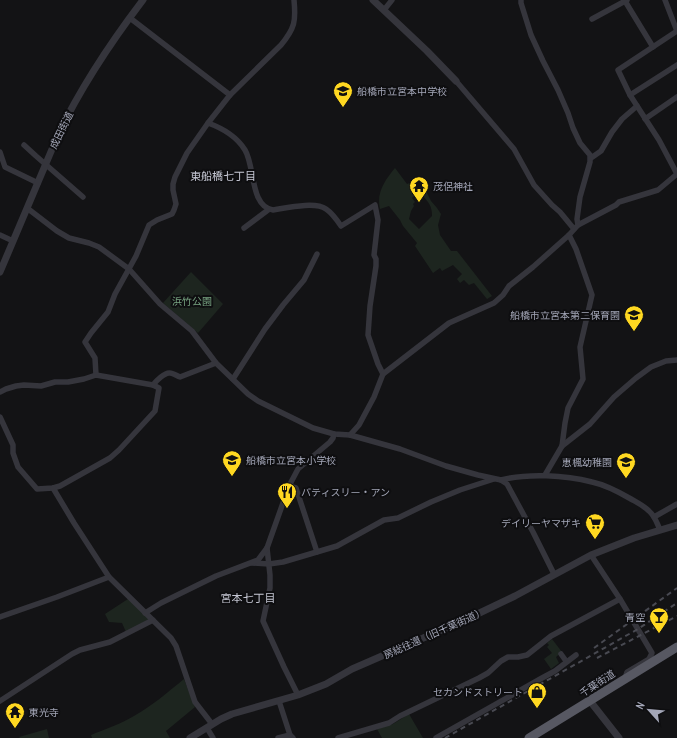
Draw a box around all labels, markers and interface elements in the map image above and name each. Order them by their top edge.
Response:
school or university icon: 船橋市立宮本中学校 [332,80,354,108]
place label: 船橋市立宮本中学校 [357,85,447,98]
street label: 成田街道 [47,109,76,151]
district label: 東船橋七丁目 [190,169,256,183]
temple icon: 茂侶神社 [408,175,430,203]
place label: 茂侶神社 [433,180,473,193]
park label: 浜竹公園 [172,295,212,308]
school or university icon: 船橋市立宮本第二保育園 [623,304,645,332]
place label: 船橋市立宮本第二保育園 [510,309,620,322]
school or university icon: 船橋市立宮本小学校 [221,449,243,477]
school or university icon: 恵楓幼稚園 [615,451,637,479]
place label: 船橋市立宮本小学校 [246,454,336,467]
place label: 恵楓幼稚園 [562,456,612,469]
restaurant icon: パティスリー・アン [276,481,298,509]
place label: パティスリー・アン [301,486,390,499]
supermarket icon: デイリーヤマザキ [584,512,606,540]
place label: デイリーヤマザキ [501,517,581,530]
district label: 宮本七丁目 [221,591,276,605]
street label: 房総往還（旧千葉街道） [381,605,487,662]
bar icon: 青空 [648,606,670,634]
place label: 青空 [625,611,645,624]
street label: 千葉街道 [577,667,618,700]
shop icon: セカンドストリート [526,681,548,709]
place label: セカンドストリート [433,686,523,699]
north arrow [629,690,669,730]
text: N [633,700,648,711]
temple icon: 東光寺 [4,701,26,729]
place label: 東光寺 [29,706,59,719]

